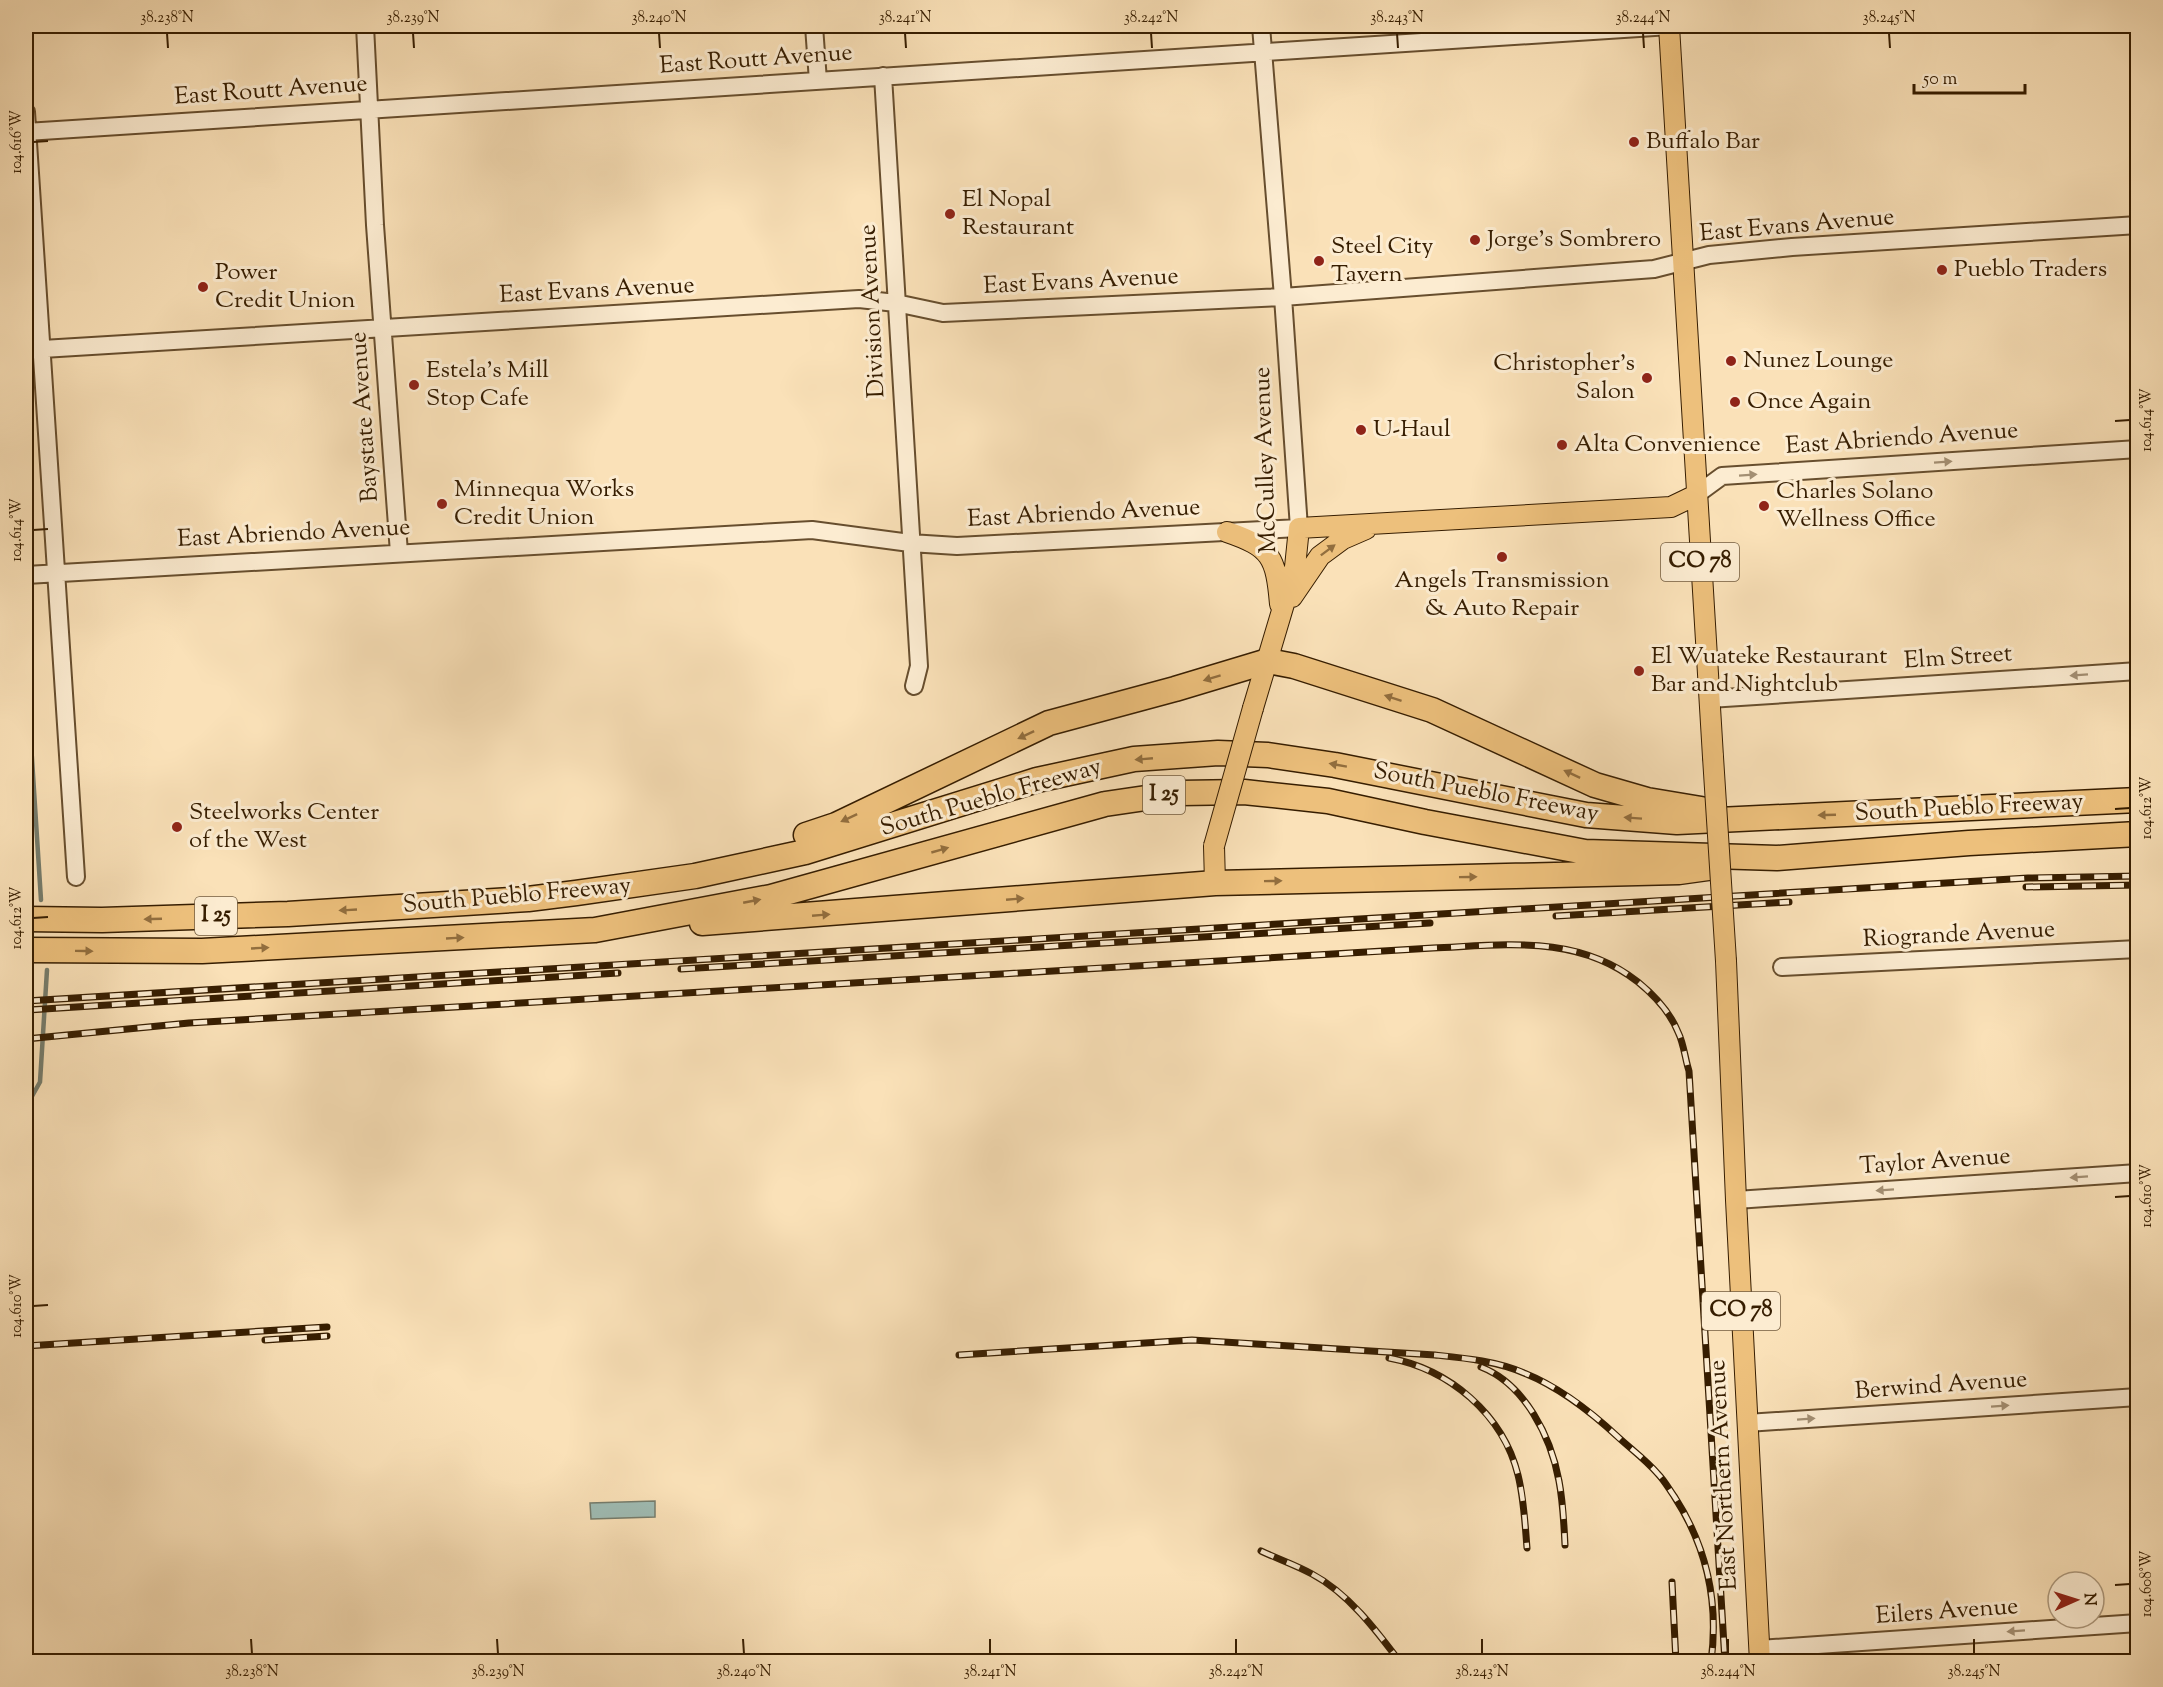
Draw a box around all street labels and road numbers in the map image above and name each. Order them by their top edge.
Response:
street label: East Routt Avenue [658,36,854,84]
street label: East Routt Avenue [173,67,369,115]
street label: East Evans Avenue [1698,201,1896,251]
street label: Division Avenue [851,223,895,399]
street label: East Evans Avenue [983,260,1179,304]
street label: East Evans Avenue [499,269,695,313]
street label: Baystate Avenue [342,331,388,503]
street label: McCulley Avenue [1246,366,1286,554]
street label: East Abriendo Avenue [1784,414,2020,464]
street label: East Abriendo Avenue [967,491,1201,537]
street label: East Abriendo Avenue [177,511,411,557]
road number: CO 78 [1661,543,1739,581]
street label: Elm Street [1903,637,2013,679]
street label: South Pueblo Freeway [876,750,1106,846]
street label: South Pueblo Freeway [1370,754,1602,832]
road number: I 25 [1143,776,1185,814]
street label: South Pueblo Freeway [1854,785,2084,831]
street label: South Pueblo Freeway [401,869,633,923]
road number: I 25 [195,897,237,935]
street label: Riogrande Avenue [1862,913,2056,957]
street label: Taylor Avenue [1858,1140,2012,1184]
road number: CO 78 [1702,1292,1780,1330]
street label: East Northern Avenue [1701,1359,1747,1591]
street label: Berwind Avenue [1854,1363,2028,1409]
street label: Eilers Avenue [1875,1590,2019,1634]

